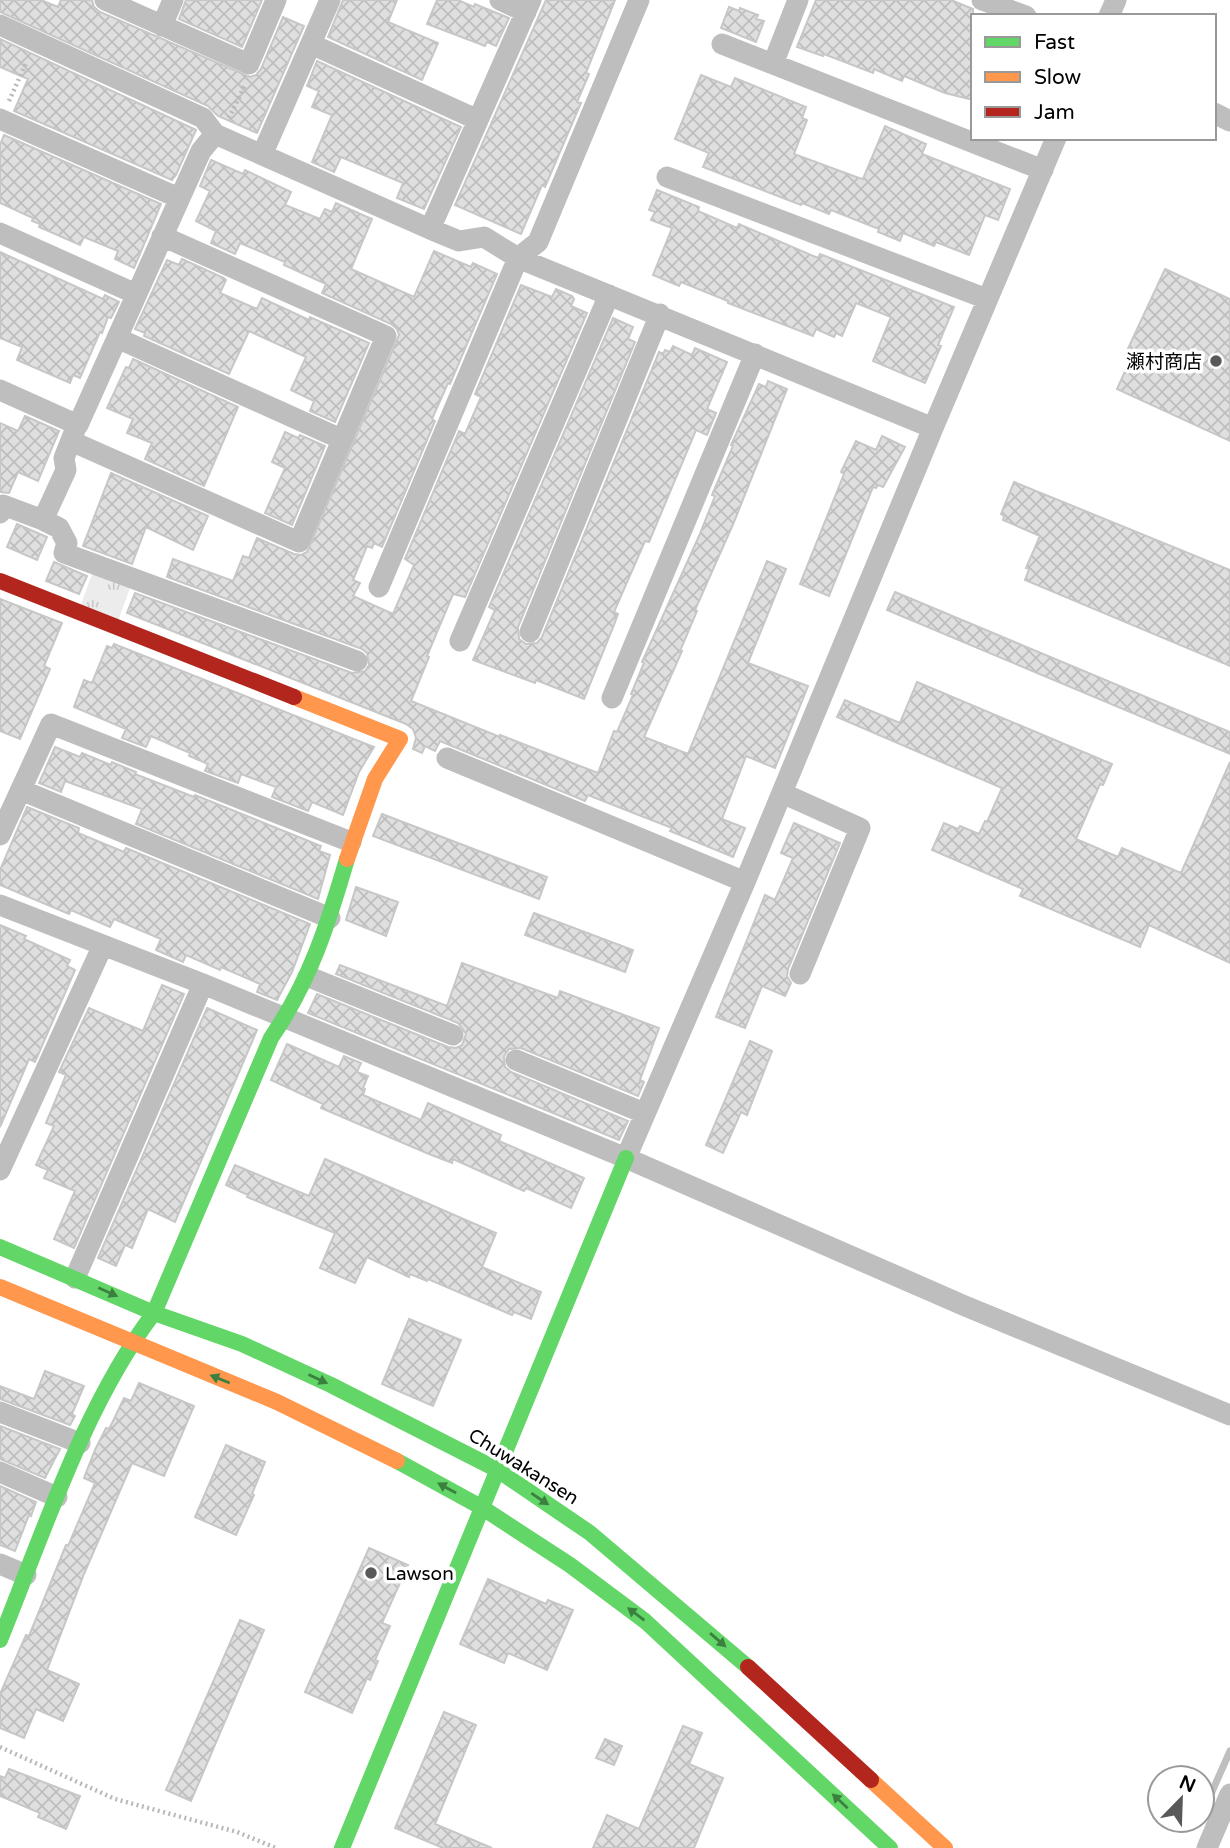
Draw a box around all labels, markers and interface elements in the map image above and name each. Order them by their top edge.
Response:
legend [971,14,1216,140]
text: Fast [1034,30,1075,55]
text: Slow [1034,65,1082,90]
text: Jam [1034,100,1075,125]
place label: 瀬村商店 [1126,351,1202,373]
marker: 瀬村商店 [1208,353,1224,369]
one-way arrow [98,1286,118,1298]
one-way arrow [308,1373,328,1385]
one-way arrow [210,1374,231,1385]
street label: Chuwakansen [464,1424,583,1509]
one-way arrow [437,1482,457,1494]
one-way arrow [531,1492,549,1506]
place label: Lawson [385,1563,454,1585]
marker: Lawson [363,1565,379,1581]
one-way arrow [628,1607,646,1622]
one-way arrow [709,1632,727,1648]
north arrow [1146,1764,1216,1834]
text: N [1176,1771,1199,1797]
one-way arrow [832,1794,849,1810]

